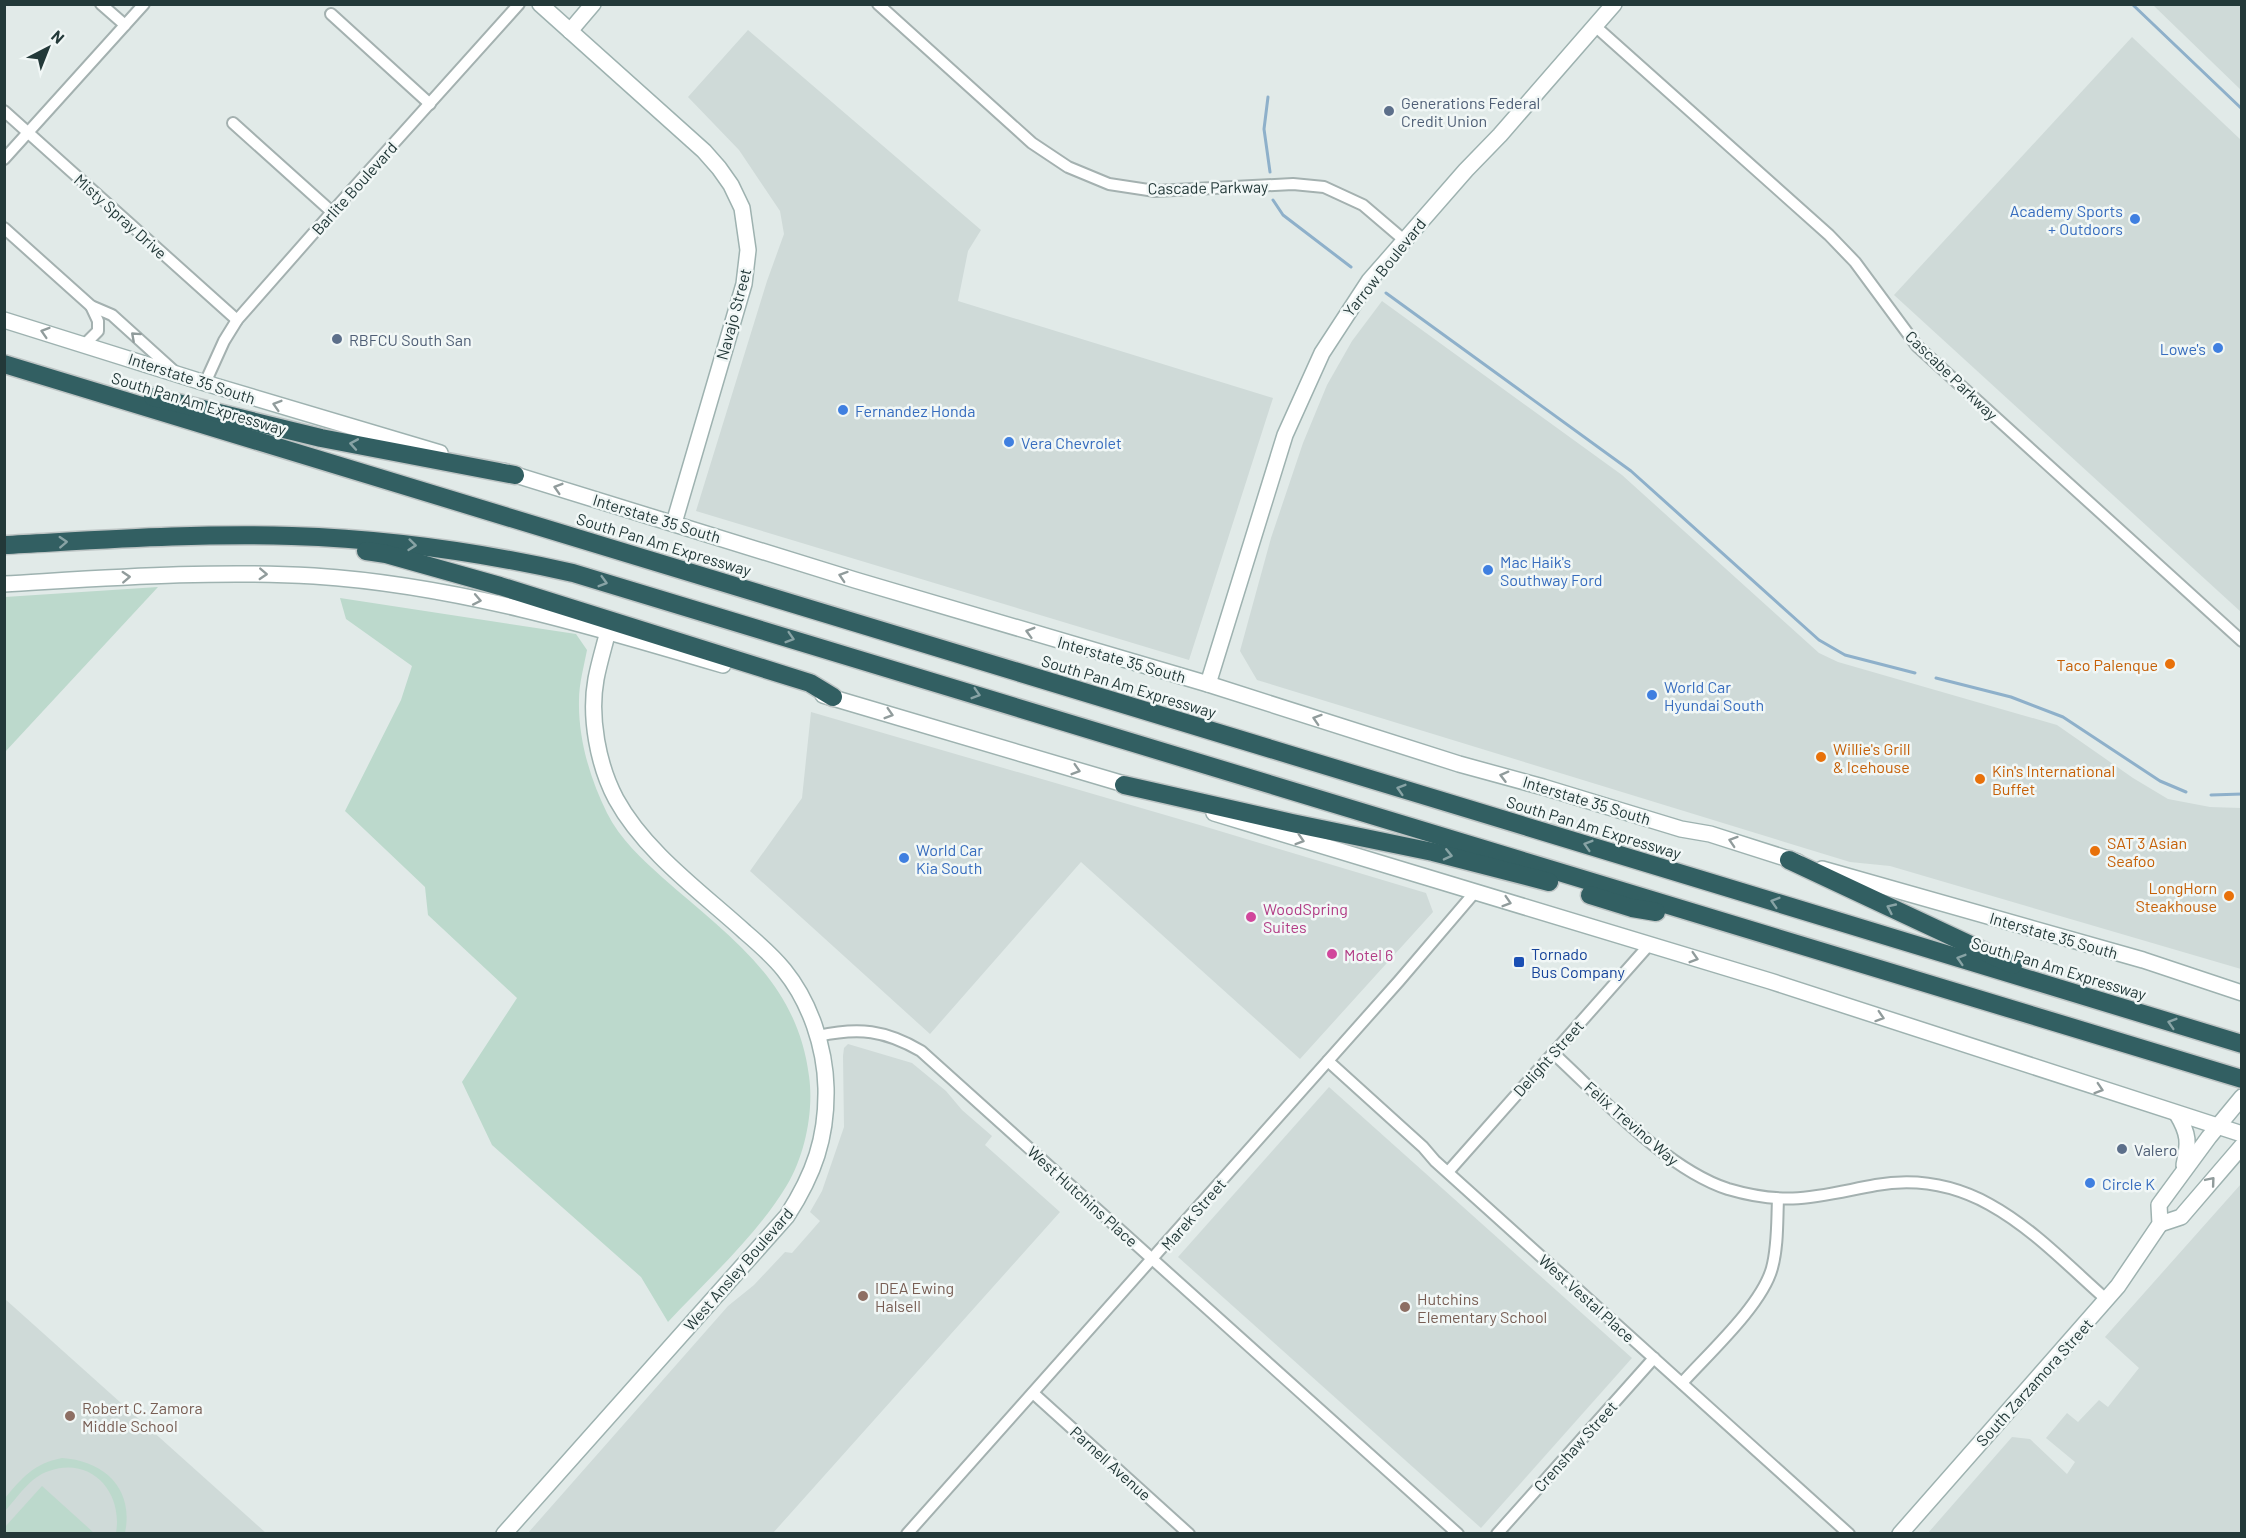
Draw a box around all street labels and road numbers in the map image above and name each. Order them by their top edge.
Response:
street label: Barlite Boulevard [307,138,401,238]
street label: Misty Spray Drive [71,170,171,262]
street label: Cascade Parkway [1147,176,1269,198]
street label: Yarrow Boulevard [1339,214,1429,320]
street label: Navajo Street [712,266,754,362]
street label: Cascabe Parkway [1902,326,2002,424]
street label: Interstate 35 South [126,349,258,407]
street label: South Pan Am Expressway [109,367,289,439]
street label: Interstate 35 South [591,490,723,546]
street label: South Pan Am Expressway [574,508,754,580]
street label: Interstate 35 South [1056,632,1188,686]
street label: South Pan Am Expressway [1039,650,1219,722]
street label: Interstate 35 South [1521,772,1653,828]
street label: South Pan Am Expressway [1504,791,1684,863]
street label: Interstate 35 South [1988,908,2120,962]
street label: South Pan Am Expressway [1969,932,2149,1004]
street label: Delight Street [1509,1016,1587,1100]
street label: Felix Trevino Way [1581,1077,1684,1170]
street label: West Hutchins Place [1024,1142,1142,1250]
street label: Marek Street [1157,1174,1229,1254]
street label: West Ansley Boulevard [680,1204,796,1334]
street label: West Vestal Place [1535,1250,1639,1346]
street label: South Zarzamora Street [1972,1314,2096,1450]
street label: Crenshaw Street [1529,1397,1621,1495]
street label: Parnell Avenue [1067,1422,1155,1504]

